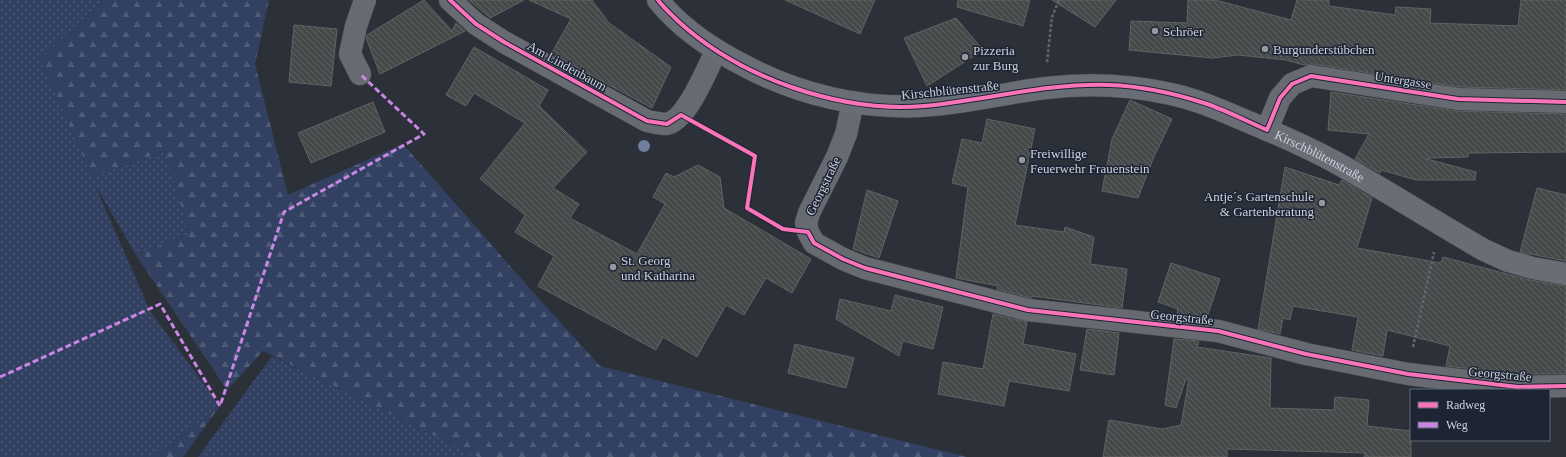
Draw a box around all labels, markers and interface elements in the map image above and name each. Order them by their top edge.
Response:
place label: Schröer [1163,24,1204,39]
marker: Schröer [1150,26,1160,36]
street label: Am Lindenbaum [525,38,609,94]
place label: Burgunderstübchen [1273,42,1375,57]
place label: Pizzeria zur Burg [973,43,1019,73]
marker: Burgunderstübchen [1260,44,1270,54]
marker: Pizzeria zur Burg [960,52,970,62]
street label: Untergasse [1373,68,1433,92]
street label: Kirschblütenstraße [900,77,1000,103]
street label: Kirschblütenstraße [1273,127,1367,185]
place label: Freiwillige Feuerwehr Frauenstein [1030,146,1150,176]
street label: Georgstraße [802,154,844,218]
marker: Freiwillige Feuerwehr Frauenstein [1017,155,1027,165]
place label: Antje´s Gartenschule & Gartenberatung [1204,189,1314,219]
marker: Antje´s Gartenschule & Gartenberatung [1317,198,1327,208]
place label: St. Georg und Katharina [621,253,695,283]
marker: St. Georg und Katharina [608,262,618,272]
street label: Georgstraße [1150,306,1214,328]
street label: Georgstraße [1468,364,1532,384]
legend [1410,389,1550,441]
text: Radweg [1446,398,1485,412]
text: Weg [1446,418,1468,432]

